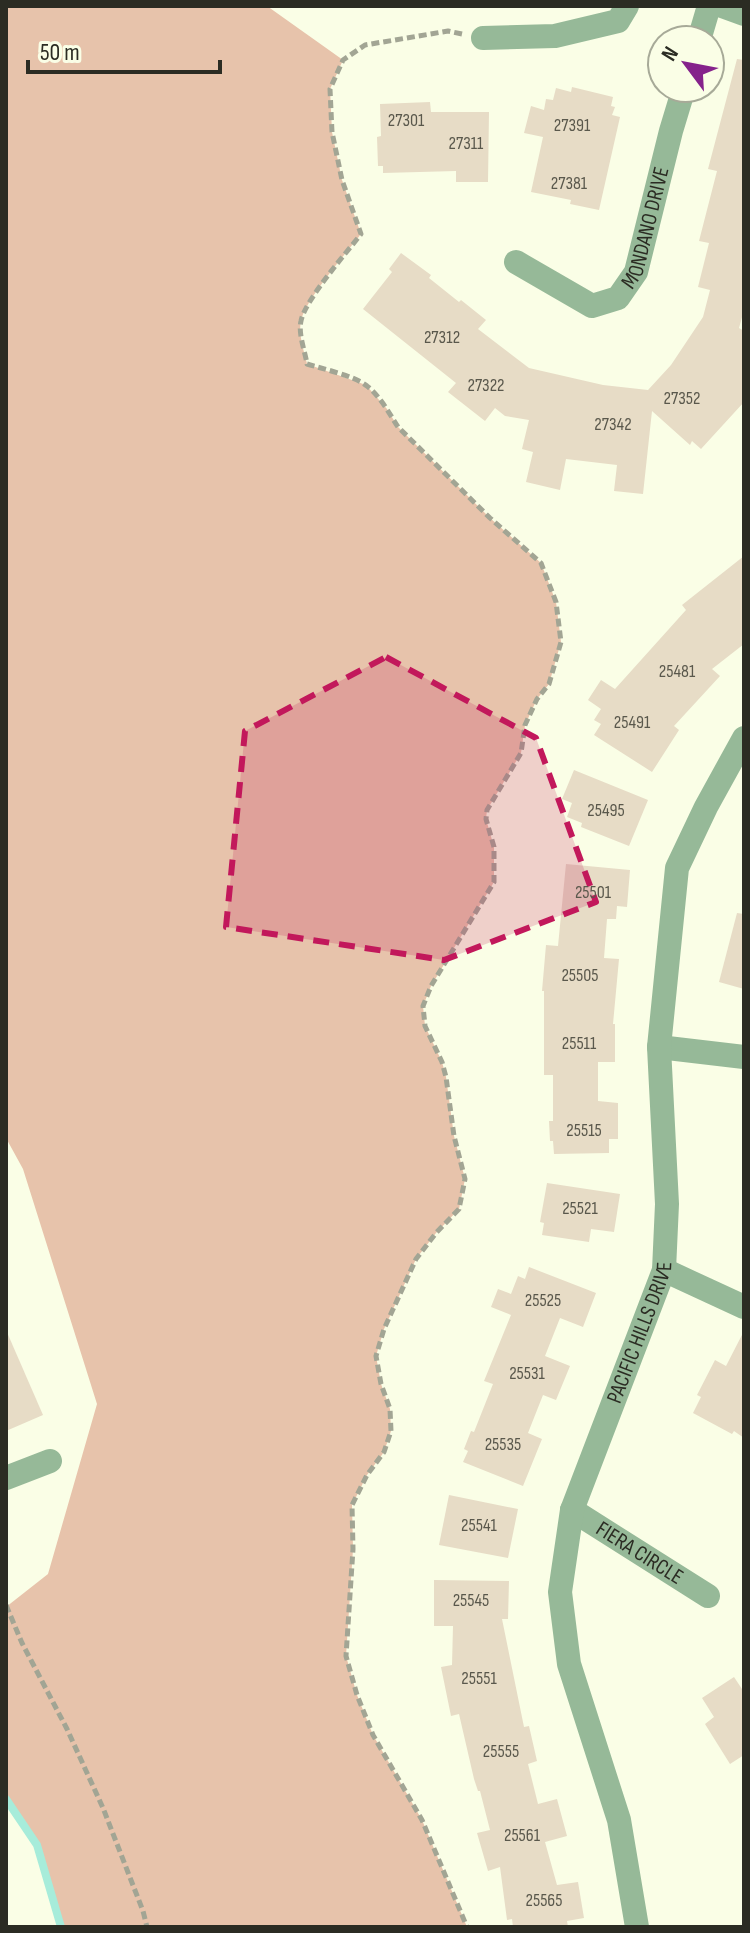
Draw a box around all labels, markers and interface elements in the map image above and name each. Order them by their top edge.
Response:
scale bar [28,24,220,74]
north arrow [646,24,726,104]
text: 50 m [40,38,80,67]
text: N [656,42,685,66]
house number: 27301 [388,110,425,131]
house number: 27391 [554,115,591,136]
house number: 27311 [449,133,484,154]
street label: MONDANO DRIVE [615,164,675,294]
house number: 27381 [551,173,588,194]
house number: 27312 [424,327,460,348]
house number: 27322 [467,375,505,396]
house number: 27352 [664,388,700,409]
house number: 27342 [594,414,632,435]
house number: 25481 [659,661,696,682]
house number: 25491 [614,712,651,733]
house number: 25495 [587,800,625,821]
house number: 25501 [575,882,612,903]
house number: 25505 [561,965,599,986]
house number: 25511 [562,1033,597,1054]
house number: 25515 [566,1120,602,1141]
house number: 25521 [562,1198,599,1219]
street label: PACIFIC HILLS DRIVE [601,1261,678,1407]
house number: 25525 [525,1290,561,1311]
house number: 25531 [509,1363,546,1384]
house number: 25535 [485,1434,521,1455]
house number: 25541 [461,1515,498,1536]
street label: FIERA CIRCLE [591,1515,688,1590]
house number: 25545 [453,1590,489,1611]
house number: 25551 [461,1668,497,1689]
house number: 25555 [483,1741,519,1762]
house number: 25561 [504,1825,541,1846]
house number: 25565 [526,1890,562,1911]

